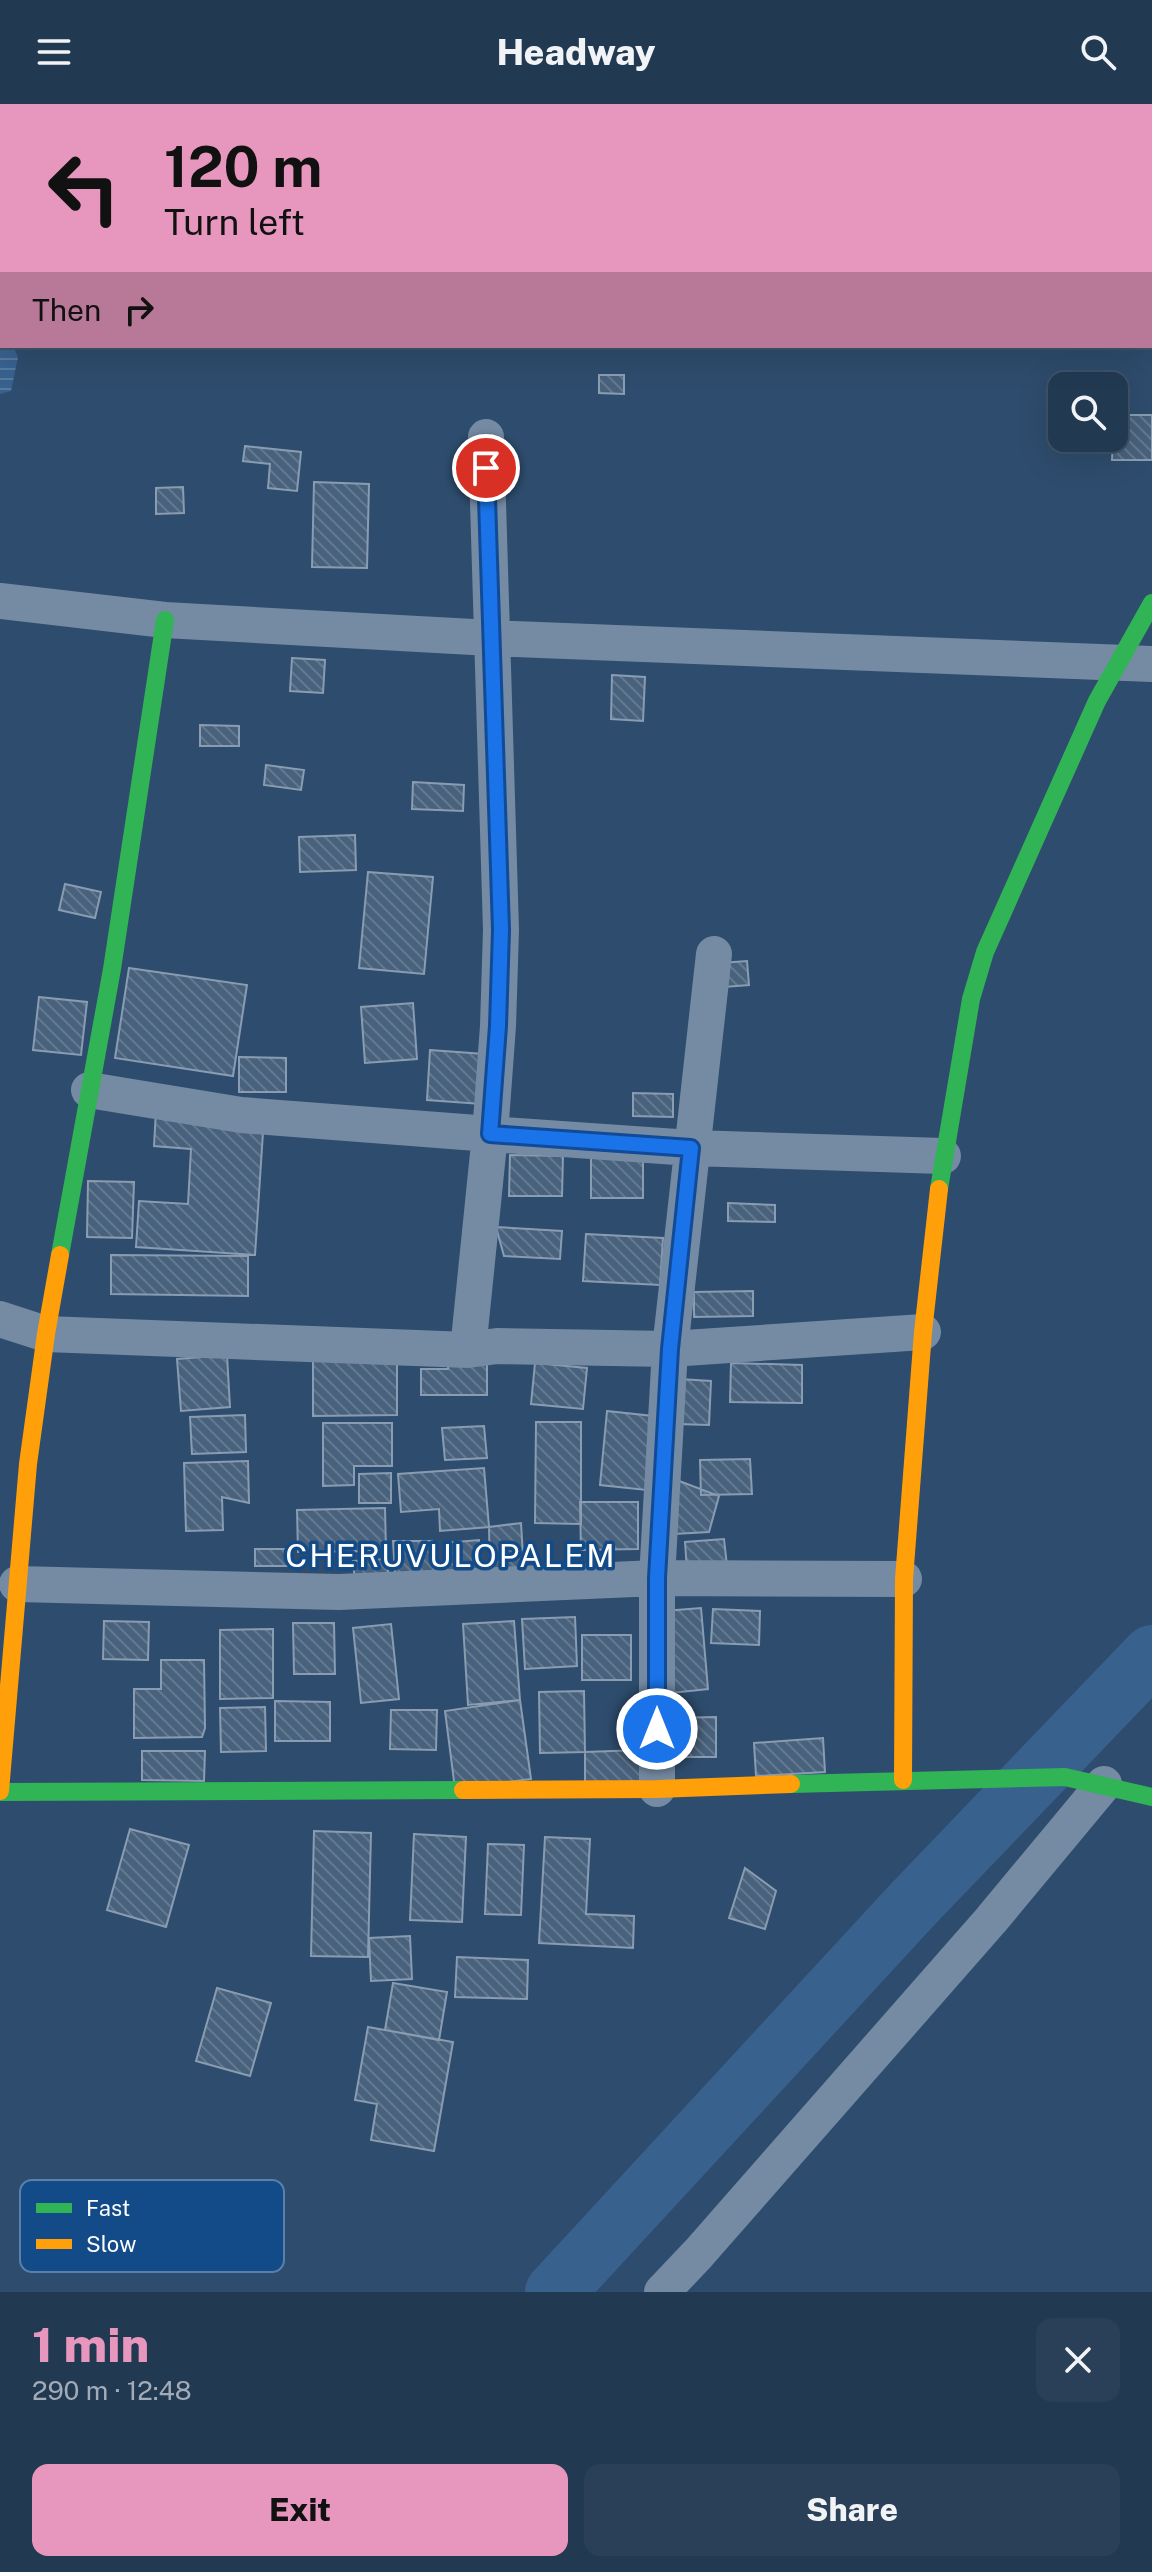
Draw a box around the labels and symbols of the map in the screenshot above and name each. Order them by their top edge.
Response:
pin [452,434,520,502]
district label: CHERUVULOPALEM [285,1537,617,1574]
position arrow [615,1687,699,1771]
legend [20,2180,284,2272]
text: Fast [86,2195,130,2221]
text: Slow [86,2231,136,2257]

